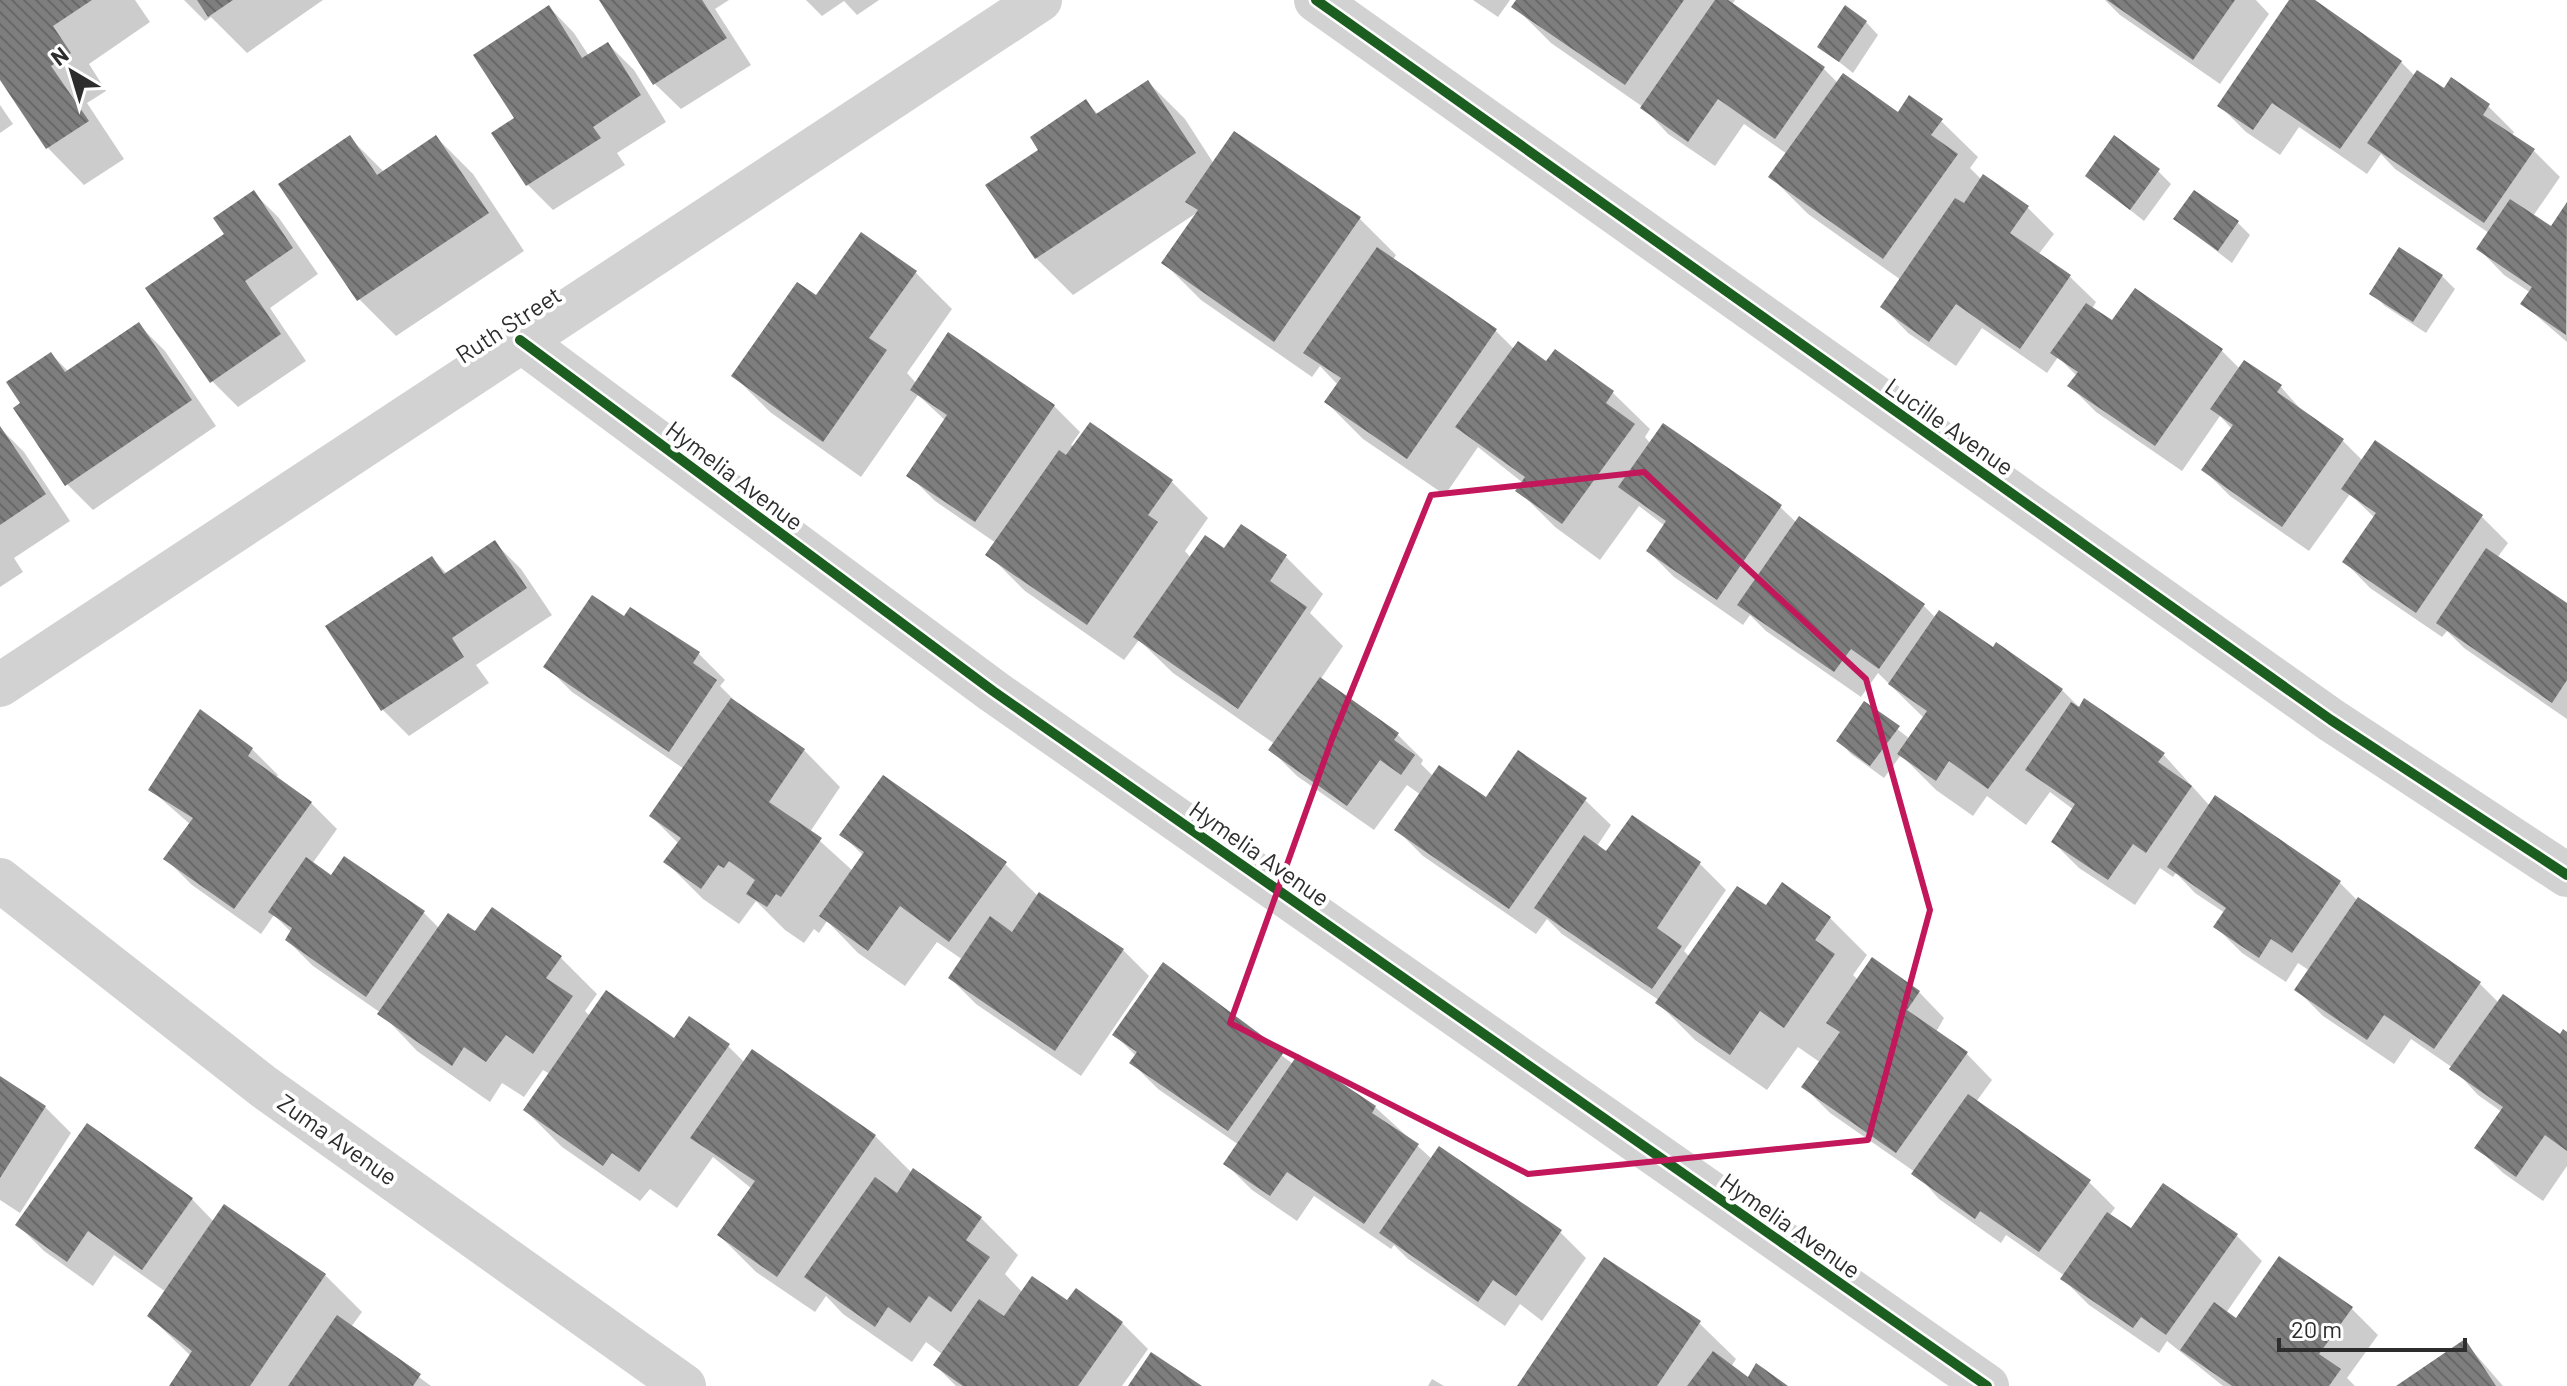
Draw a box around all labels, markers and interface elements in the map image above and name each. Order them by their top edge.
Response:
north arrow [32,32,112,112]
text: N [45,41,73,70]
street label: Ruth Street [450,279,566,369]
street label: Lucille Avenue [1880,371,2020,481]
street label: Hymelia Avenue [661,414,809,536]
street label: Hymelia Avenue [1184,794,1336,912]
street label: Zuma Avenue [273,1087,403,1191]
street label: Hymelia Avenue [1715,1166,1867,1284]
scale bar [2279,1302,2465,1352]
text: 20 m [2291,1314,2342,1343]

